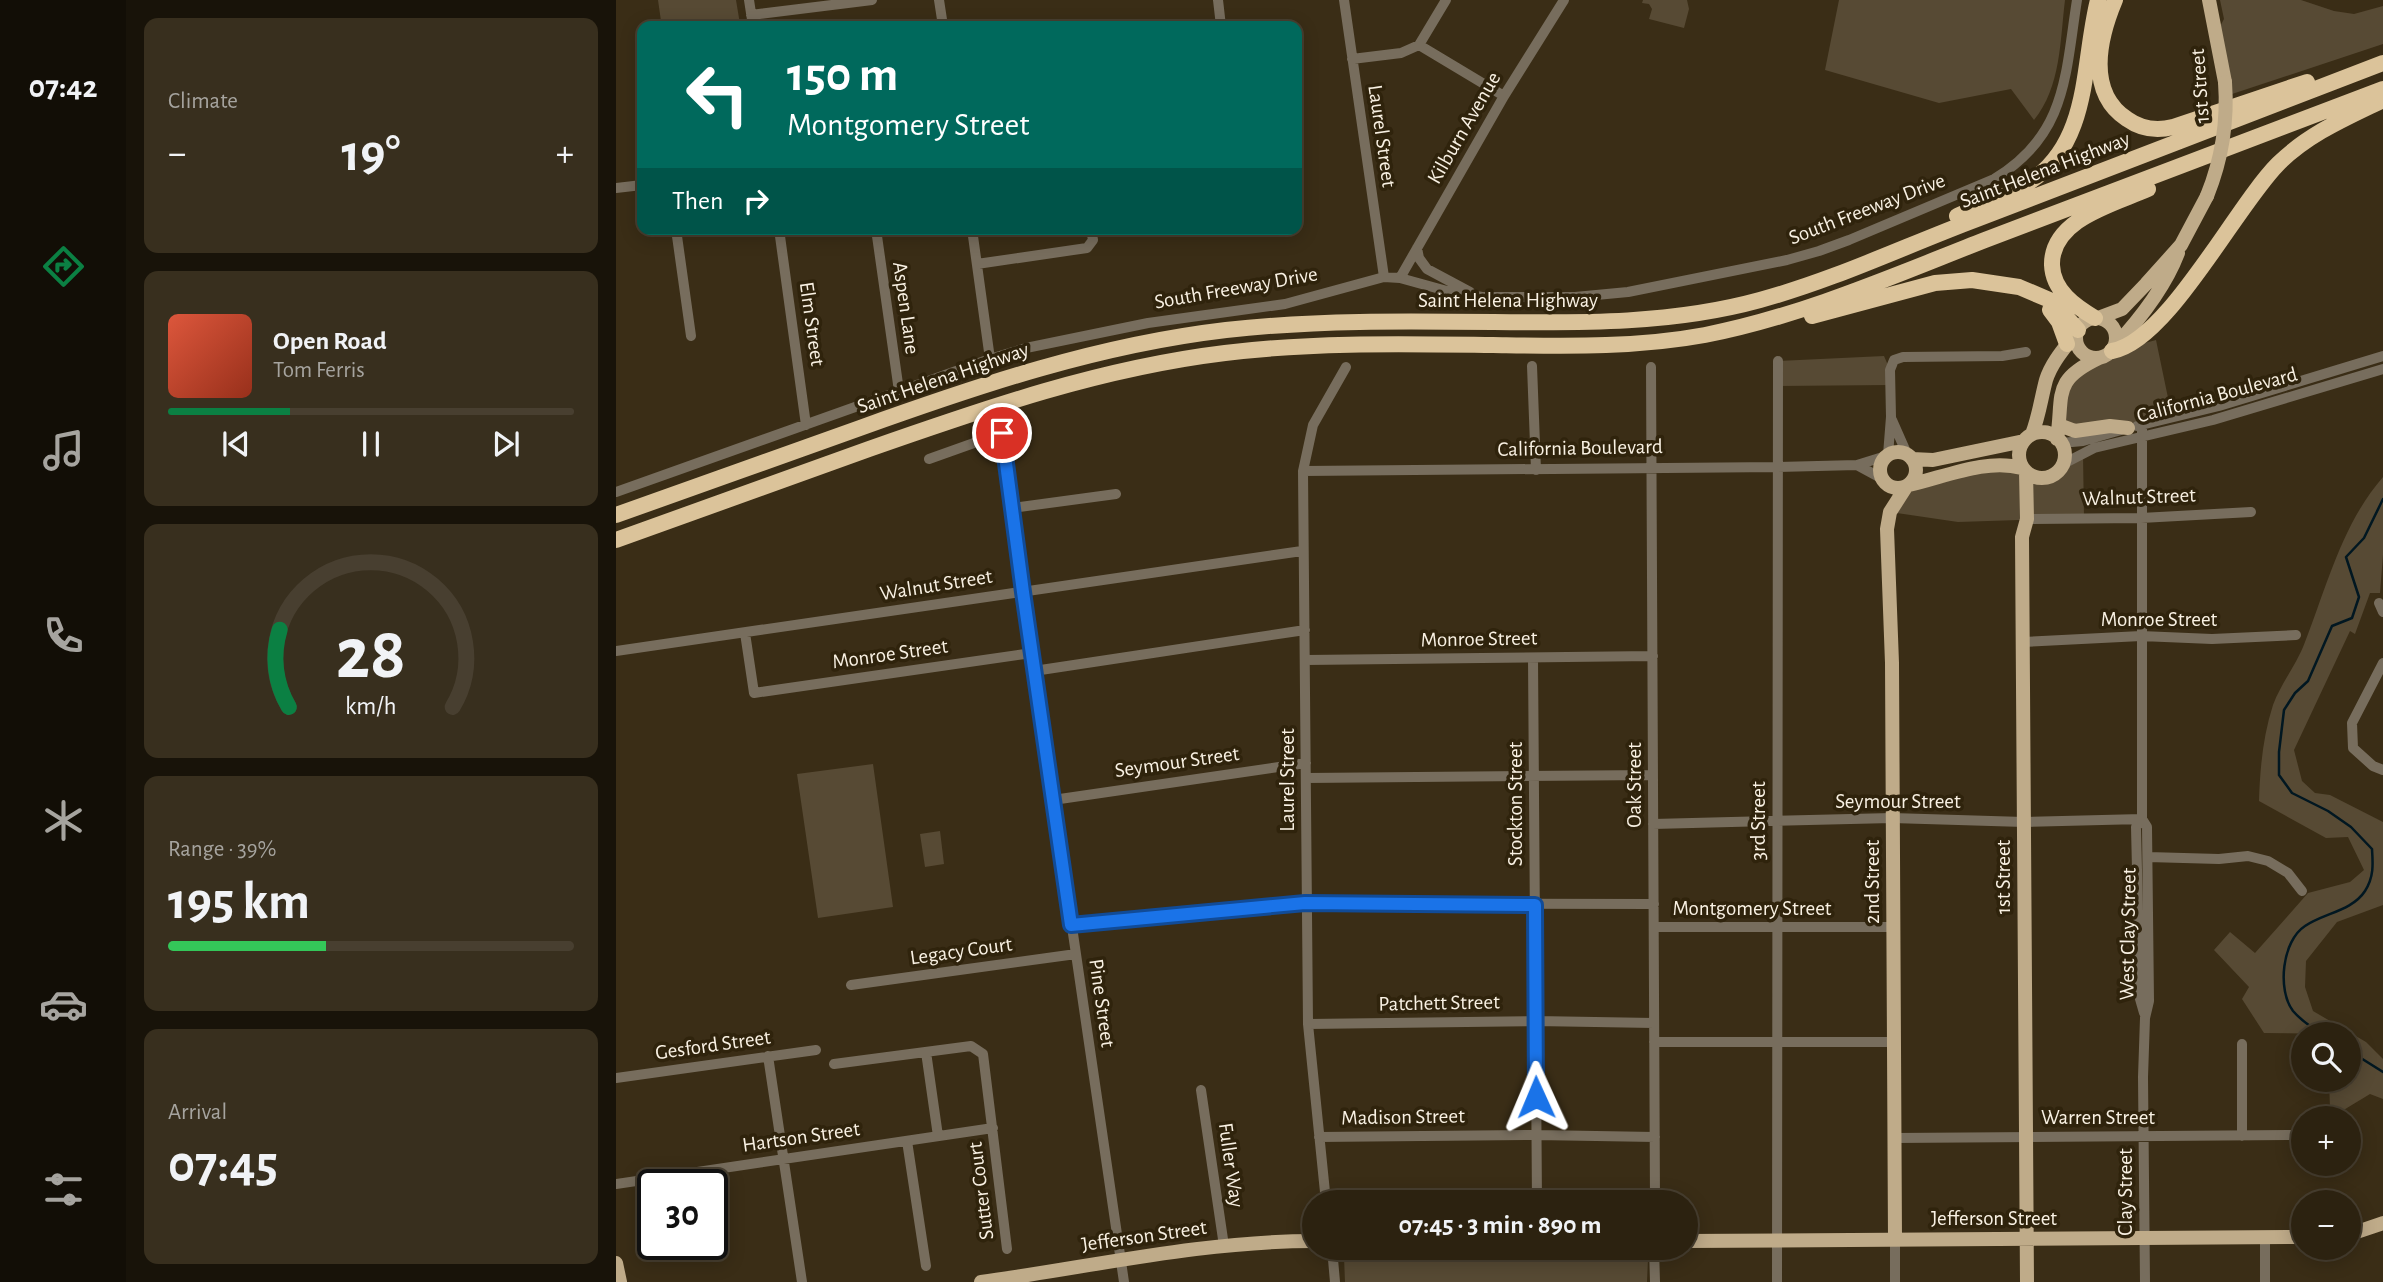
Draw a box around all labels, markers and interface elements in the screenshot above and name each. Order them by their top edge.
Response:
street label: 1st Street [2187,48,2213,124]
icon: left [672,49,763,140]
text: 150 m [787,51,898,100]
street label: Kilburn Avenue [1424,68,1504,188]
text: 07:42 [29,71,98,103]
street label: Laurel Street [1364,83,1400,189]
text: Climate [168,90,238,113]
text: Montgomery Street [787,109,1029,141]
text: 19° [341,128,401,180]
street label: Saint Helena Highway [1957,128,2133,212]
text: − [168,135,186,173]
text: + [556,135,574,173]
street label: South Freeway Drive [1786,170,1948,248]
icon: right [737,182,775,220]
text: Then [672,188,723,214]
icon: directions [39,242,88,291]
street label: Aspen Lane [889,260,923,356]
street label: South Freeway Drive [1153,263,1319,313]
street label: Elm Street [796,280,828,368]
street label: Saint Helena Highway [1418,290,1598,311]
text: Open Road [273,328,387,354]
street label: Saint Helena Highway [854,339,1032,417]
text: Tom Ferris [273,359,365,382]
street label: California Boulevard [2134,363,2300,427]
pin [972,403,1032,463]
icon: arrive [983,414,1021,452]
icon: previous [217,425,255,463]
icon: pause [352,425,390,463]
icon: next [487,425,525,463]
icon: music [39,426,88,475]
street label: California Boulevard [1497,436,1663,460]
street label: Walnut Street [2082,485,2196,509]
street label: Walnut Street [878,566,994,604]
street label: Monroe Street [2101,609,2218,630]
icon: phone [39,611,88,660]
text: 28 [336,619,406,692]
street label: Monroe Street [1421,627,1538,651]
street label: Monroe Street [831,635,949,673]
text: km/h [345,694,397,719]
street label: Laurel Street [1277,728,1298,832]
street label: Stockton Street [1505,741,1526,866]
street label: Oak Street [1624,742,1645,828]
street label: Seymour Street [1113,743,1241,781]
street label: 3rd Street [1748,781,1769,861]
street label: Seymour Street [1835,791,1961,812]
icon: climate [39,796,88,845]
text: Range · 39% [168,838,276,861]
street label: 1st Street [1993,839,2014,914]
street label: 2nd Street [1862,840,1883,924]
street label: West Clay Street [2116,867,2140,1001]
text: 195 km [168,876,310,928]
street label: Montgomery Street [1672,898,1832,919]
street label: Legacy Court [909,933,1014,969]
street label: Pine Street [1085,957,1119,1049]
icon: car [39,980,88,1029]
street label: Patchett Street [1378,991,1500,1015]
map controls [2291,1022,2361,1260]
button: search [2291,1022,2361,1092]
street label: Gesford Street [654,1026,772,1063]
position arrow [1499,1060,1573,1134]
text: Arrival [168,1101,227,1124]
street label: Madison Street [1341,1105,1465,1129]
button: + [2291,1106,2361,1176]
street label: Warren Street [2041,1107,2155,1128]
street label: Hartson Street [741,1118,861,1156]
street label: Fuller Way [1215,1121,1247,1209]
text: 07:45 [168,1139,278,1191]
street label: Sutter Court [965,1141,997,1241]
street label: Clay Street [2115,1148,2136,1236]
icon: filters [39,1165,88,1214]
speed limit sign: 30 [637,1169,728,1260]
button: − [2291,1190,2361,1260]
street label: Jefferson Street [1931,1208,2057,1229]
text: 07:45 · 3 min · 890 m [1398,1212,1602,1238]
street label: Jefferson Street [1080,1217,1208,1255]

